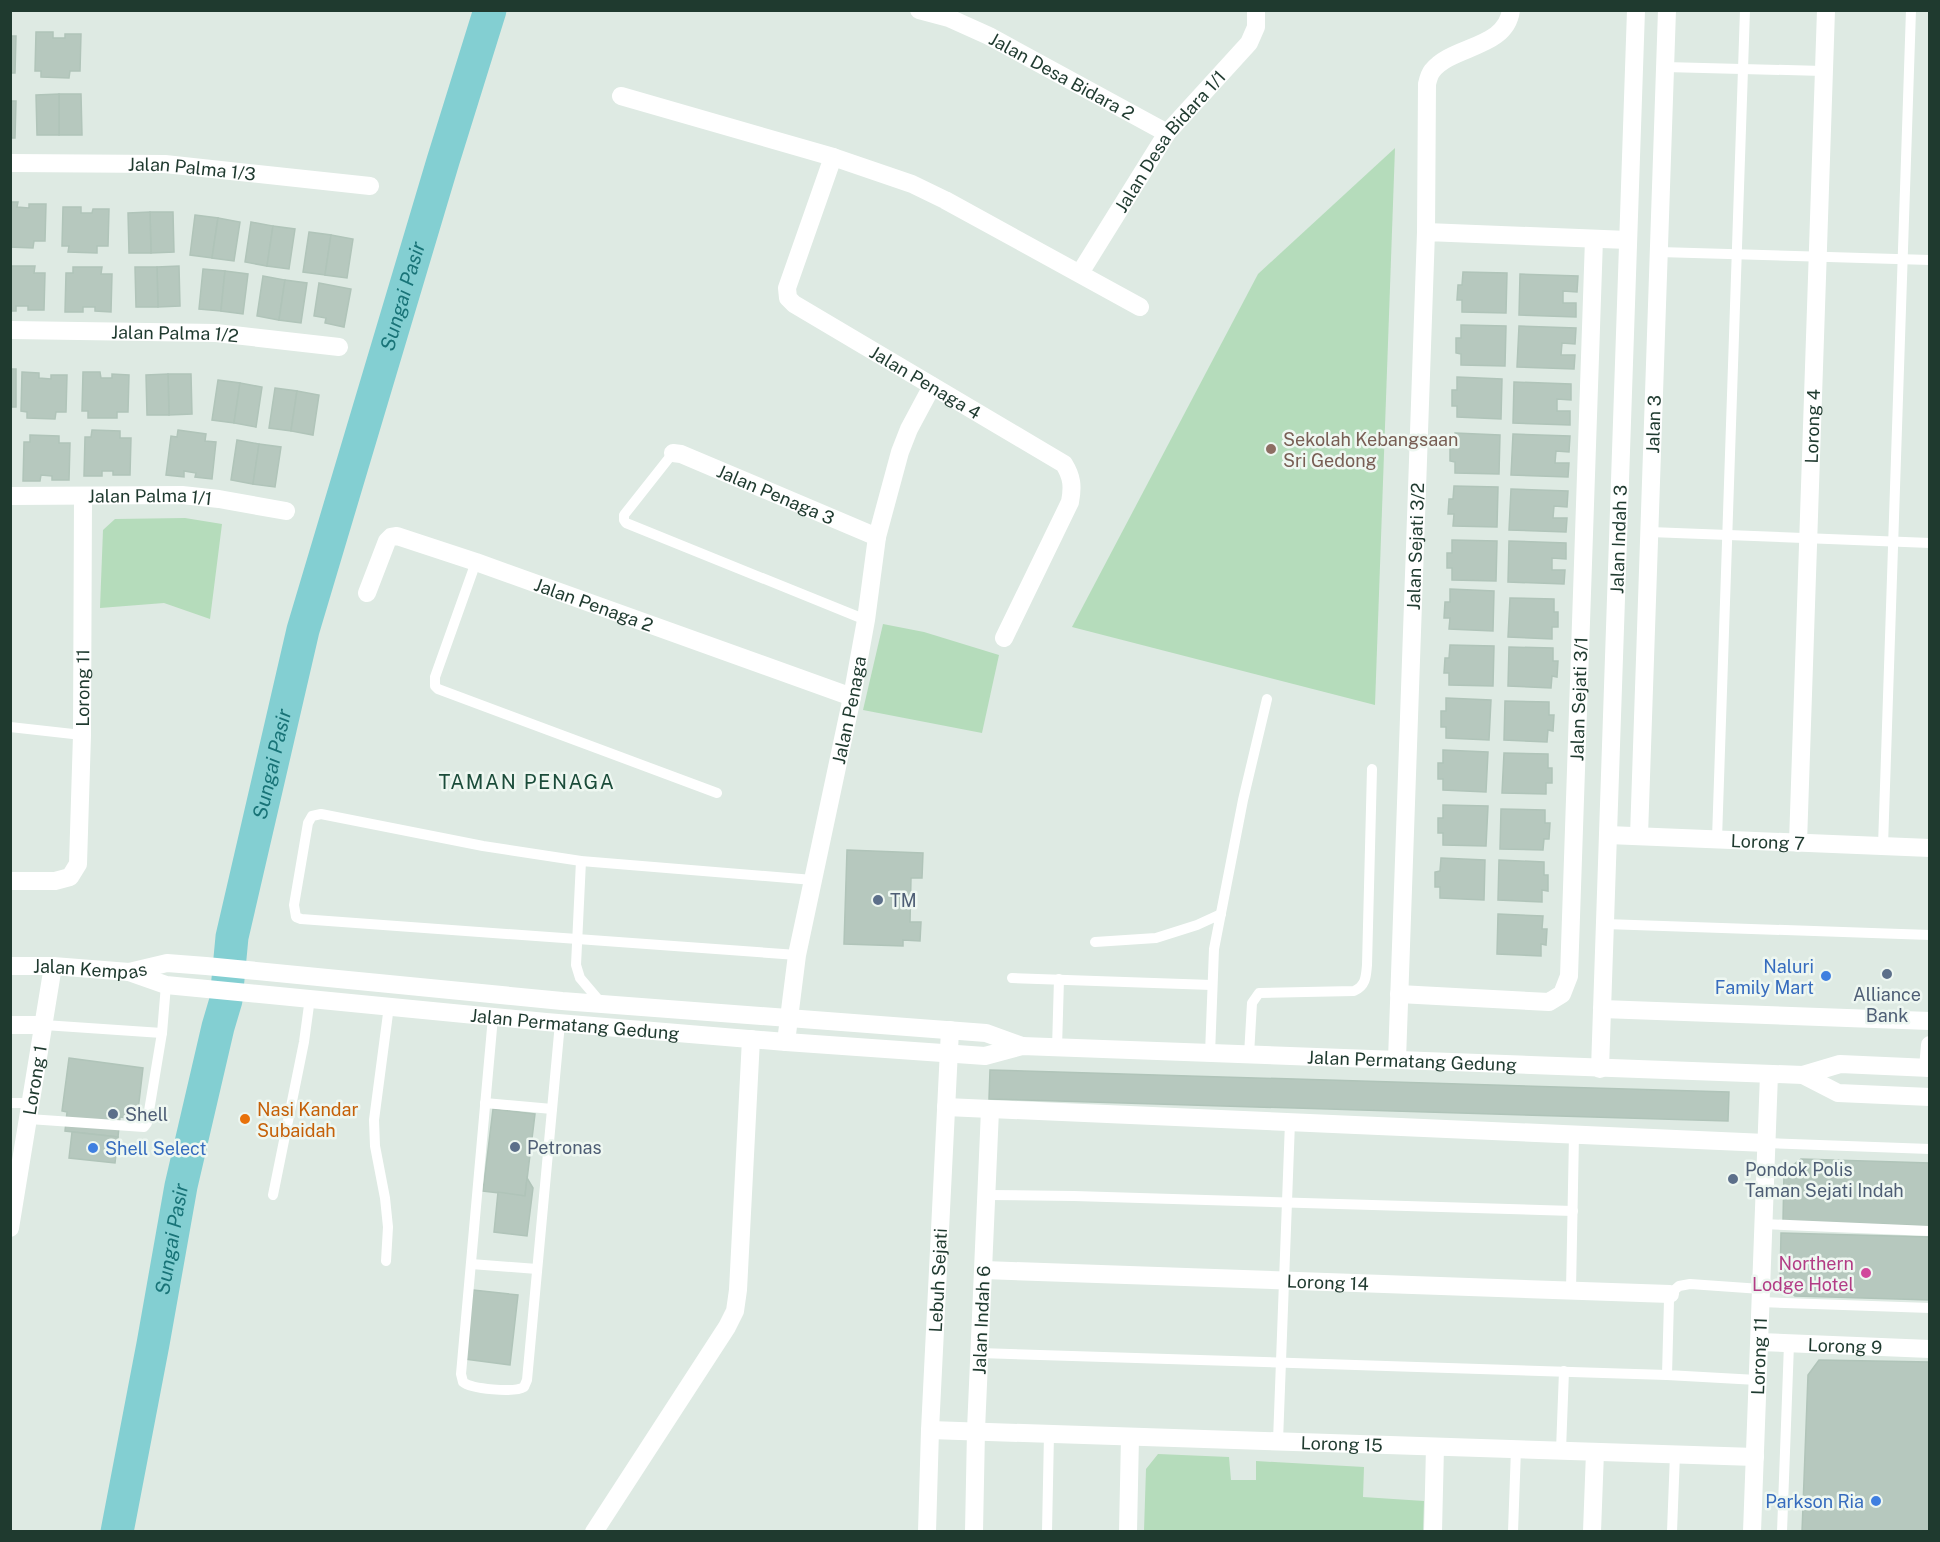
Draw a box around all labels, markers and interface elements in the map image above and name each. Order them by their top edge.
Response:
street label: Jalan Desa Bidara 2 [986,28,1138,124]
street label: Jalan Desa Bidara 1/1 [1110,66,1230,216]
street label: Jalan Palma 1/3 [128,153,257,184]
water label: Sungai Pasir [375,238,430,354]
street label: Jalan Palma 1/2 [111,321,240,346]
street label: Jalan Penaga 4 [866,341,985,423]
street label: Lorong 4 [1800,389,1824,464]
street label: Jalan 3 [1641,395,1664,454]
place label: Sekolah Kebangsaan Sri Gedong [1283,429,1458,471]
marker: Sekolah Kebangsaan Sri Gedong [1264,442,1278,456]
street label: Jalan Penaga 3 [714,460,838,528]
street label: Jalan Sejati 3/2 [1402,482,1428,611]
street label: Jalan Palma 1/1 [88,484,213,509]
street label: Jalan Indah 3 [1606,484,1630,594]
street label: Jalan Penaga 2 [532,573,656,635]
street label: Jalan Sejati 3/1 [1566,636,1591,762]
street label: Lorong 11 [72,649,93,727]
street label: Jalan Penaga [827,654,870,766]
water label: Sungai Pasir [248,706,296,822]
district label: TAMAN PENAGA [439,770,615,794]
street label: Lorong 7 [1730,829,1805,853]
place label: TM [890,890,917,911]
marker: TM [871,893,885,907]
street label: Jalan Kempas [33,956,149,982]
place label: Naluri Family Mart [1715,956,1814,998]
marker: Alliance Bank [1880,967,1894,981]
marker: Naluri Family Mart [1819,969,1833,983]
place label: Alliance Bank [1853,984,1921,1026]
street label: Jalan Permatang Gedung [469,1004,680,1044]
street label: Lorong 1 [18,1043,50,1117]
street label: Jalan Permatang Gedung [1307,1046,1517,1075]
place label: Nasi Kandar Subaidah [257,1099,359,1141]
place label: Shell [125,1104,168,1125]
marker: Shell [106,1107,120,1121]
marker: Nasi Kandar Subaidah [238,1112,252,1126]
place label: Petronas [527,1137,601,1158]
place label: Shell Select [105,1138,206,1159]
marker: Petronas [508,1140,522,1154]
marker: Shell Select [86,1141,100,1155]
place label: Pondok Polis Taman Sejati Indah [1745,1159,1904,1201]
marker: Pondok Polis Taman Sejati Indah [1726,1172,1740,1186]
water label: Sungai Pasir [150,1181,193,1297]
street label: Lebuh Sejati [924,1228,951,1333]
place label: Northern Lodge Hotel [1752,1253,1854,1295]
street label: Jalan Indah 6 [968,1265,994,1375]
marker: Northern Lodge Hotel [1859,1266,1873,1280]
street label: Lorong 14 [1286,1270,1369,1294]
street label: Lorong 11 [1747,1317,1770,1395]
street label: Lorong 9 [1807,1334,1883,1358]
street label: Lorong 15 [1300,1432,1383,1455]
place label: Parkson Ria [1765,1491,1864,1512]
marker: Parkson Ria [1869,1494,1883,1508]

